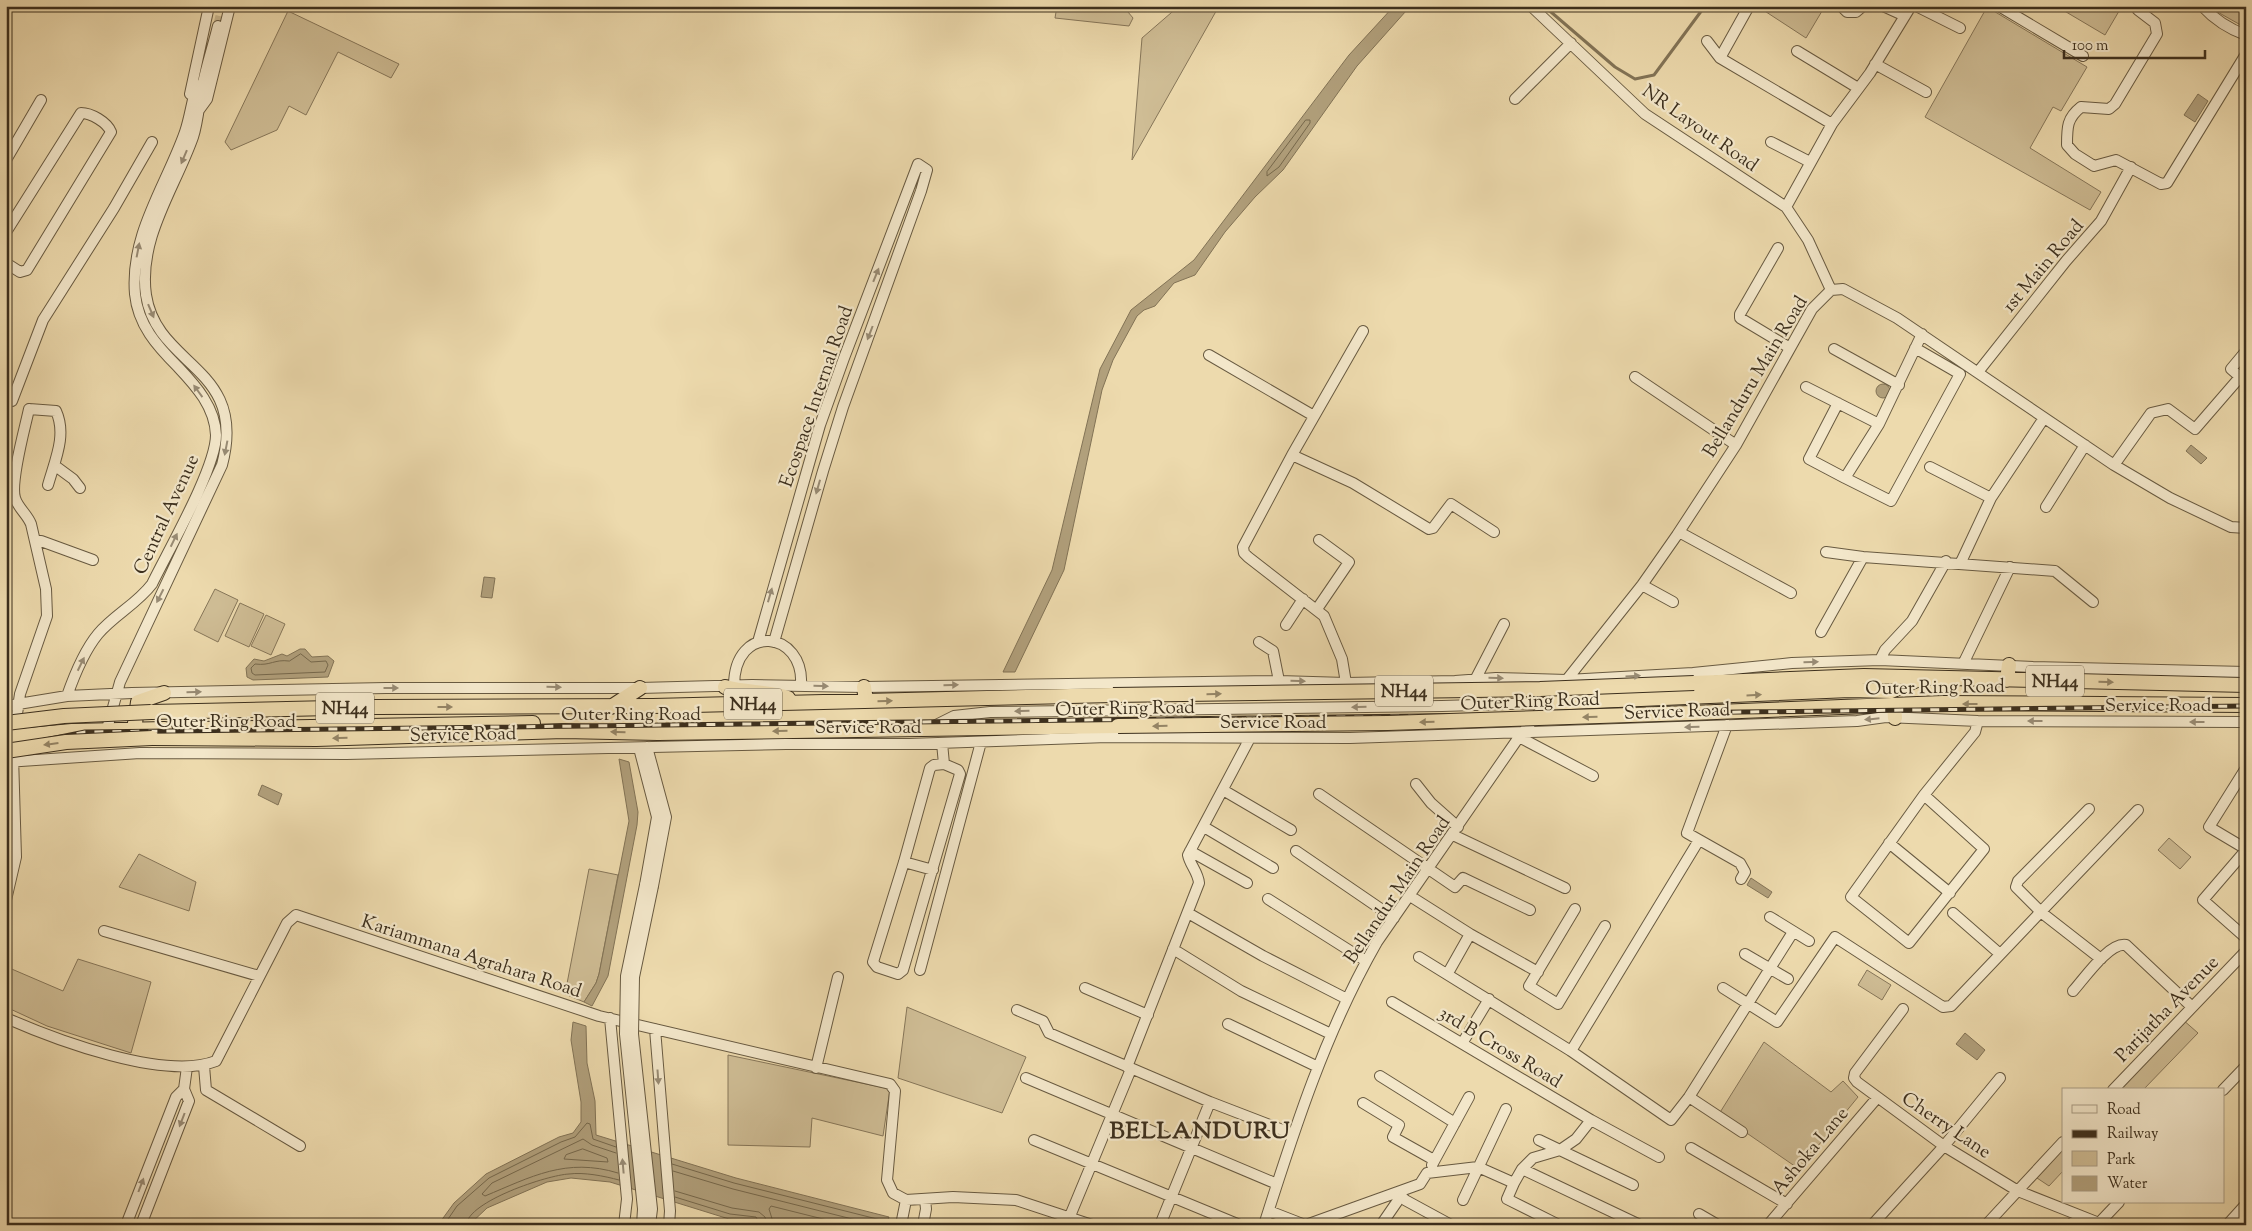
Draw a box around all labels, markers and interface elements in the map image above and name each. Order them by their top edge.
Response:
scale bar [2064,28,2206,60]
text: 100 m [2072,36,2109,57]
street label: NR Layout Road [1636,79,1763,179]
one-way arrow [180,150,188,164]
street label: 1st Main Road [1997,214,2091,319]
one-way arrow [135,242,143,258]
one-way arrow [872,268,880,282]
street label: Bellanduru Main Road [1697,291,1815,463]
street label: Ecospace Internal Road [774,302,861,491]
one-way arrow [147,304,156,319]
one-way arrow [866,326,874,341]
one-way arrow [193,385,204,398]
one-way arrow [221,440,229,456]
street label: Central Avenue [128,450,207,580]
one-way arrow [814,479,822,494]
one-way arrow [169,533,178,548]
one-way arrow [767,588,775,603]
one-way arrow [156,589,164,603]
one-way arrow [77,657,85,672]
one-way arrow [1803,658,1819,666]
road number: NH44 [2026,666,2084,696]
one-way arrow [1625,672,1641,680]
one-way arrow [1488,674,1504,682]
street label: Outer Ring Road [1865,674,2005,703]
road number: NH44 [1375,676,1433,706]
one-way arrow [1291,678,1307,686]
one-way arrow [2098,679,2114,687]
one-way arrow [943,681,959,689]
one-way arrow [813,682,829,690]
one-way arrow [546,683,562,691]
one-way arrow [384,684,400,692]
street label: Outer Ring Road [1460,687,1601,718]
one-way arrow [186,688,202,696]
road number: NH44 [724,689,782,720]
one-way arrow [1207,689,1223,697]
one-way arrow [1746,690,1762,698]
road number: NH44 [316,692,374,724]
street label: Service Road [2105,693,2212,720]
street label: Outer Ring Road [1055,695,1195,724]
one-way arrow [877,697,893,705]
street label: Service Road [1623,697,1731,728]
one-way arrow [1961,699,1977,707]
street label: Outer Ring Road [561,702,701,729]
one-way arrow [437,703,453,711]
one-way arrow [1351,703,1367,711]
one-way arrow [1014,707,1030,715]
street label: Outer Ring Road [156,709,296,736]
street label: Service Road [1220,710,1327,737]
one-way arrow [1582,713,1598,721]
street label: Service Road [815,715,922,742]
one-way arrow [1864,715,1880,723]
one-way arrow [2026,717,2042,725]
one-way arrow [1419,718,1435,726]
one-way arrow [2189,718,2205,726]
street label: Service Road [409,721,517,750]
one-way arrow [1152,722,1168,730]
one-way arrow [1684,723,1700,731]
one-way arrow [609,727,625,735]
one-way arrow [772,727,788,735]
one-way arrow [332,734,348,742]
one-way arrow [42,740,58,748]
street label: Bellandur Main Road [1338,811,1458,970]
street label: Kariammana Agrahara Road [358,909,585,1006]
street label: Parijatha Avenue [2110,950,2226,1069]
street label: 3rd B Cross Road [1433,1001,1567,1096]
one-way arrow [655,1070,663,1086]
street label: Cherry Lane [1895,1086,1996,1166]
legend [2062,1088,2224,1204]
text: Road [2107,1100,2141,1121]
street label: Ashoka Lane [1766,1102,1856,1201]
one-way arrow [177,1113,185,1128]
district label: BELLANDURU [1109,1115,1291,1149]
text: Railway [2107,1124,2159,1145]
text: Park [2107,1150,2136,1171]
one-way arrow [619,1158,627,1174]
text: Water [2107,1174,2148,1195]
one-way arrow [138,1178,146,1192]

